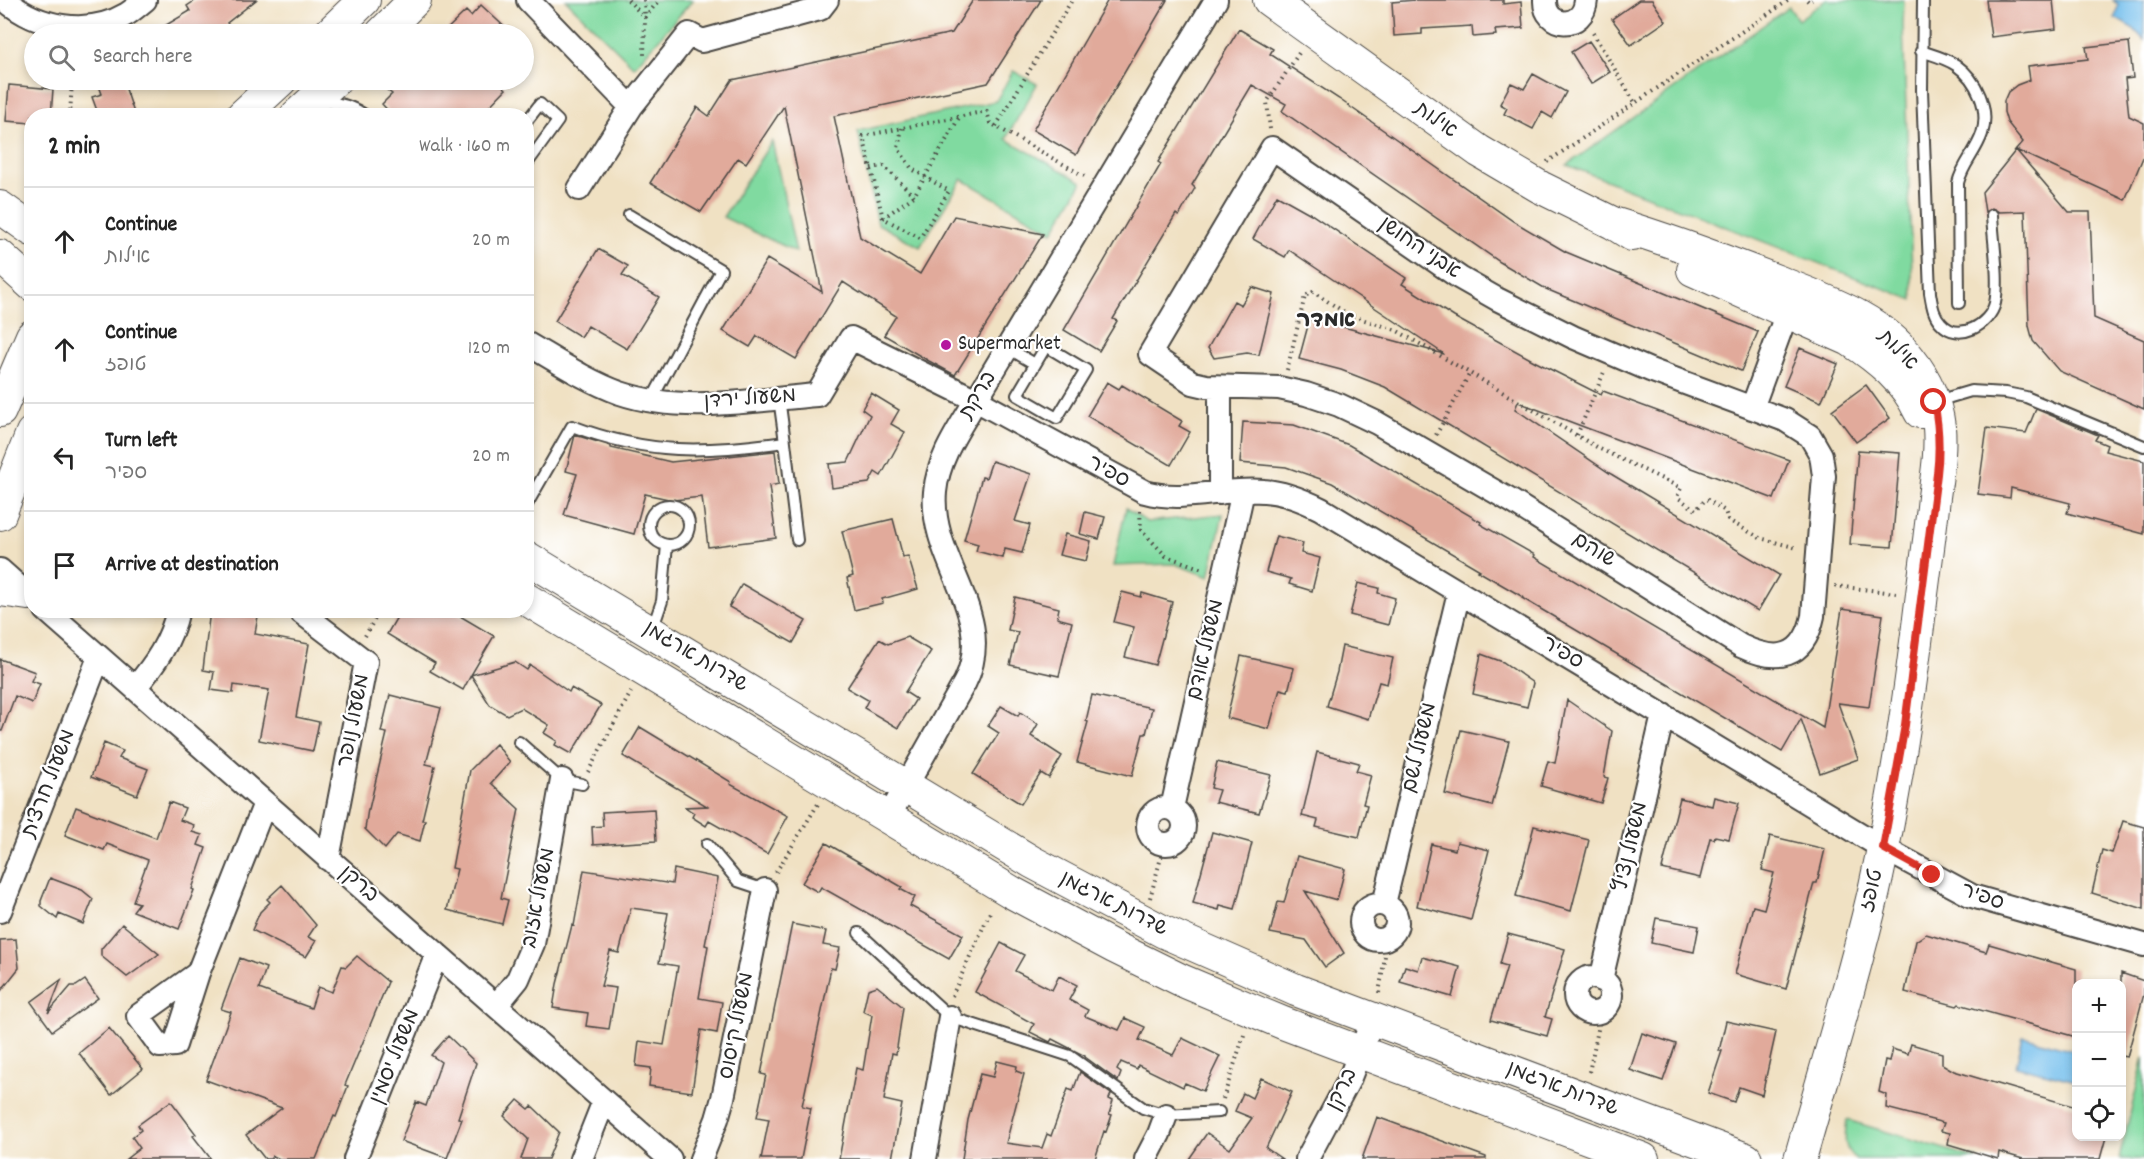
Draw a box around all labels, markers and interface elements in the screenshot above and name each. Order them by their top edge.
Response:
search box [24,24,534,90]
icon: search [45,41,78,74]
text: Search here [93,42,192,73]
street label: אילות [1405,94,1463,147]
text: 2 min [48,129,100,166]
text: Walk · 160 m [419,133,510,161]
text: Continue [105,210,177,241]
street label: אבני החושן [1372,210,1466,288]
icon: ahead [48,225,81,258]
text: 20 m [472,227,510,255]
text: אילות [105,244,150,272]
district label: אמדר [1297,306,1355,337]
text: Continue [105,318,177,349]
street label: אילות [1868,322,1924,378]
place label: Supermarket [958,330,1061,360]
icon: ahead [48,333,81,366]
text: 120 m [468,335,510,363]
marker: Supermarket [939,338,953,352]
text: טופז [105,352,146,380]
street label: ברקת [952,366,1005,427]
street label: משעול ירדן [703,382,797,418]
route start [1920,388,1946,414]
text: Turn left [105,426,177,457]
icon: left [48,441,81,474]
text: 20 m [472,443,510,471]
street label: ספיר [1081,449,1135,497]
text: ספיר [105,460,147,488]
street label: שוהם [1565,526,1621,576]
icon: arrive [48,549,81,582]
text: Arrive at destination [105,550,279,581]
street label: משעול אודם [1181,597,1233,703]
street label: שדרות ארגמן [637,615,753,701]
street label: ספיר [1535,630,1589,678]
street label: משעול נופר [331,672,379,770]
street label: משעול לשם [1396,700,1446,796]
street label: משעול חרצית [15,725,84,843]
street label: משעול נציץ [1607,799,1657,895]
street label: משעול אזוב [516,845,564,951]
street label: ברקן [332,859,384,911]
route end [1918,861,1944,887]
street label: שדרות ארגמן [1054,865,1172,945]
street label: טופז [1853,866,1893,916]
street label: ספיר [1956,876,2008,920]
street label: משעול קיסוס [713,970,763,1082]
map controls [2072,979,2126,1141]
button: + [2072,979,2126,1033]
street label: משעול יסמין [363,1005,429,1109]
button: − [2072,1033,2126,1087]
street label: שדרות ארגמן [1502,1055,1622,1125]
street label: ברקן [1320,1064,1366,1116]
button: locate [2072,1087,2126,1141]

